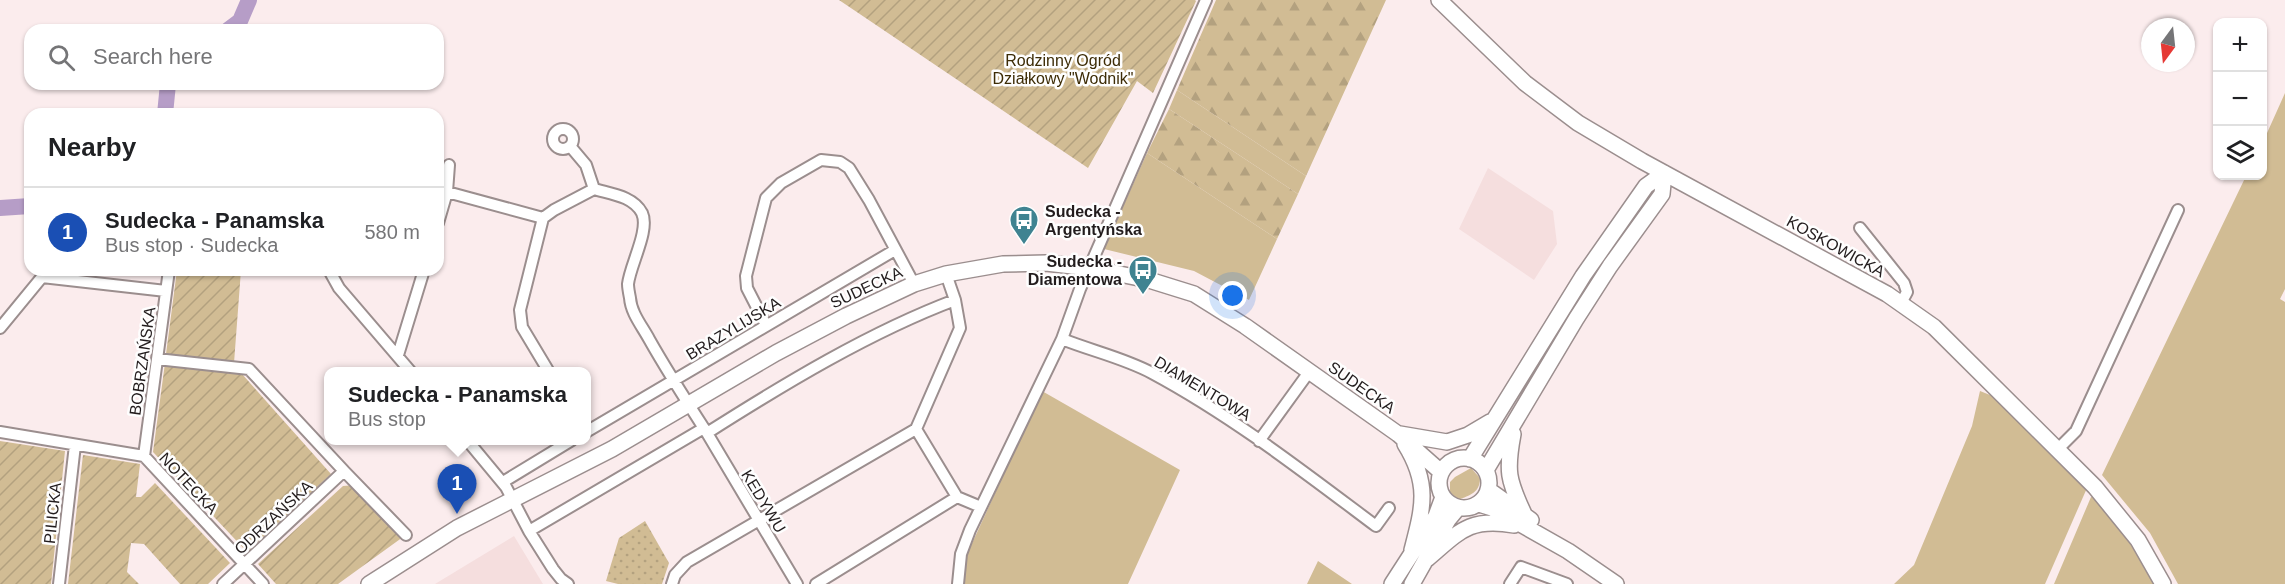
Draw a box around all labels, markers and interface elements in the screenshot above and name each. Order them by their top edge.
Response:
north arrow [2141,18,2195,72]
map controls [2213,18,2267,180]
button: + [2213,18,2267,72]
search box [24,24,444,90]
icon: search [45,41,78,74]
text: Search here [93,44,213,69]
park label: Rodzinny Ogród Działkowy "Wodnik" [993,52,1133,87]
button: − [2213,72,2267,126]
button: layers [2213,126,2267,180]
text: Nearby [48,132,136,162]
place label: Sudecka - Argentyńska [1045,203,1142,238]
bus stop icon: Sudecka - Argentyńska [1008,204,1040,246]
text: Sudecka - Panamska [105,208,324,233]
street label: KOSKOWICKA [1784,212,1888,281]
text: 1 [62,221,73,243]
text: 580 m [364,221,420,243]
text: Bus stop · Sudecka [105,234,278,256]
place label: Sudecka - Diamentowa [1028,253,1122,288]
bus stop icon: Sudecka - Diamentowa [1127,254,1159,296]
street label: SUDECKA [828,263,905,312]
your location [1218,281,1247,310]
street label: BRAZYLIJSKA [683,293,784,363]
street label: BOBRZAŃSKA [125,305,159,416]
street label: DIAMENTOWA [1152,353,1254,424]
street label: SUDECKA [1325,358,1399,417]
popup [324,367,591,445]
text: Sudecka - Panamska [348,382,567,407]
text: Bus stop [348,408,426,430]
street label: NOTECKA [156,449,221,518]
pin: 1 [438,464,476,514]
street label: KEDYWU [738,467,789,536]
street label: ODRZAŃSKA [230,476,316,558]
street label: PILICKA [41,481,64,544]

